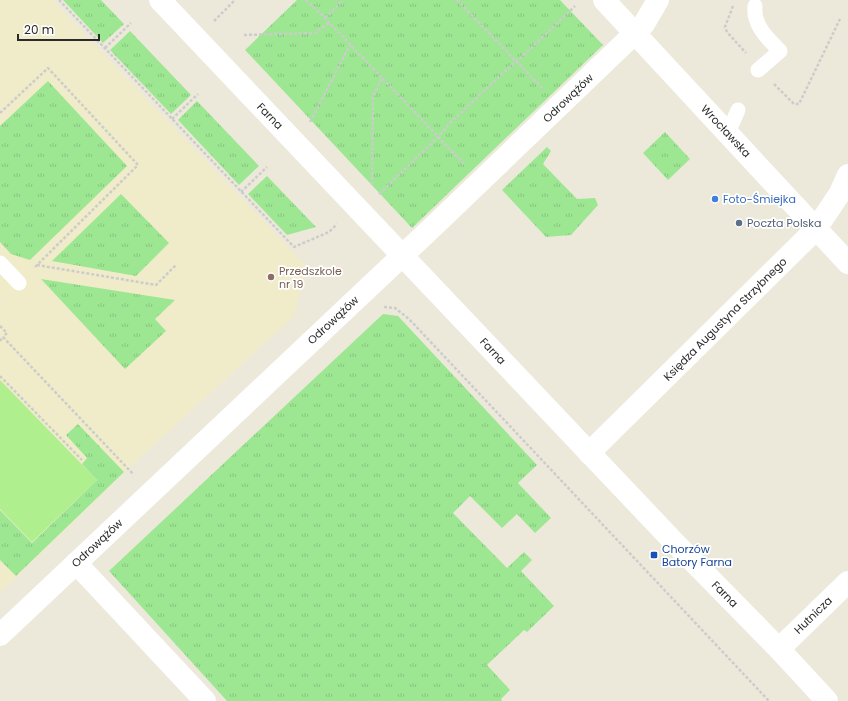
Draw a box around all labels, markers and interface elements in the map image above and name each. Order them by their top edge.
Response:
scale bar [18,16,99,42]
text: 20 m [24,21,54,38]
street label: Odrowążów [539,70,597,126]
street label: Farna [253,99,287,133]
street label: Wrocławska [697,101,755,161]
place label: Foto-Śmiejka [723,191,796,207]
marker: Foto-Śmiejka [710,194,720,204]
place label: Poczta Polska [747,215,821,231]
marker: Poczta Polska [734,218,744,228]
street label: Księdza Augustyna Strzybnego [660,254,790,384]
place label: Przedszkole nr 19 [279,263,342,292]
marker: Przedszkole nr 19 [266,272,276,282]
street label: Odrowążów [304,292,362,348]
street label: Farna [476,334,510,368]
street label: Odrowążów [68,515,126,571]
place label: Chorzów Batory Farna [662,541,732,570]
marker: Chorzów Batory Farna [649,550,659,560]
street label: Farna [708,577,742,611]
street label: Hutnicza [790,593,836,637]

